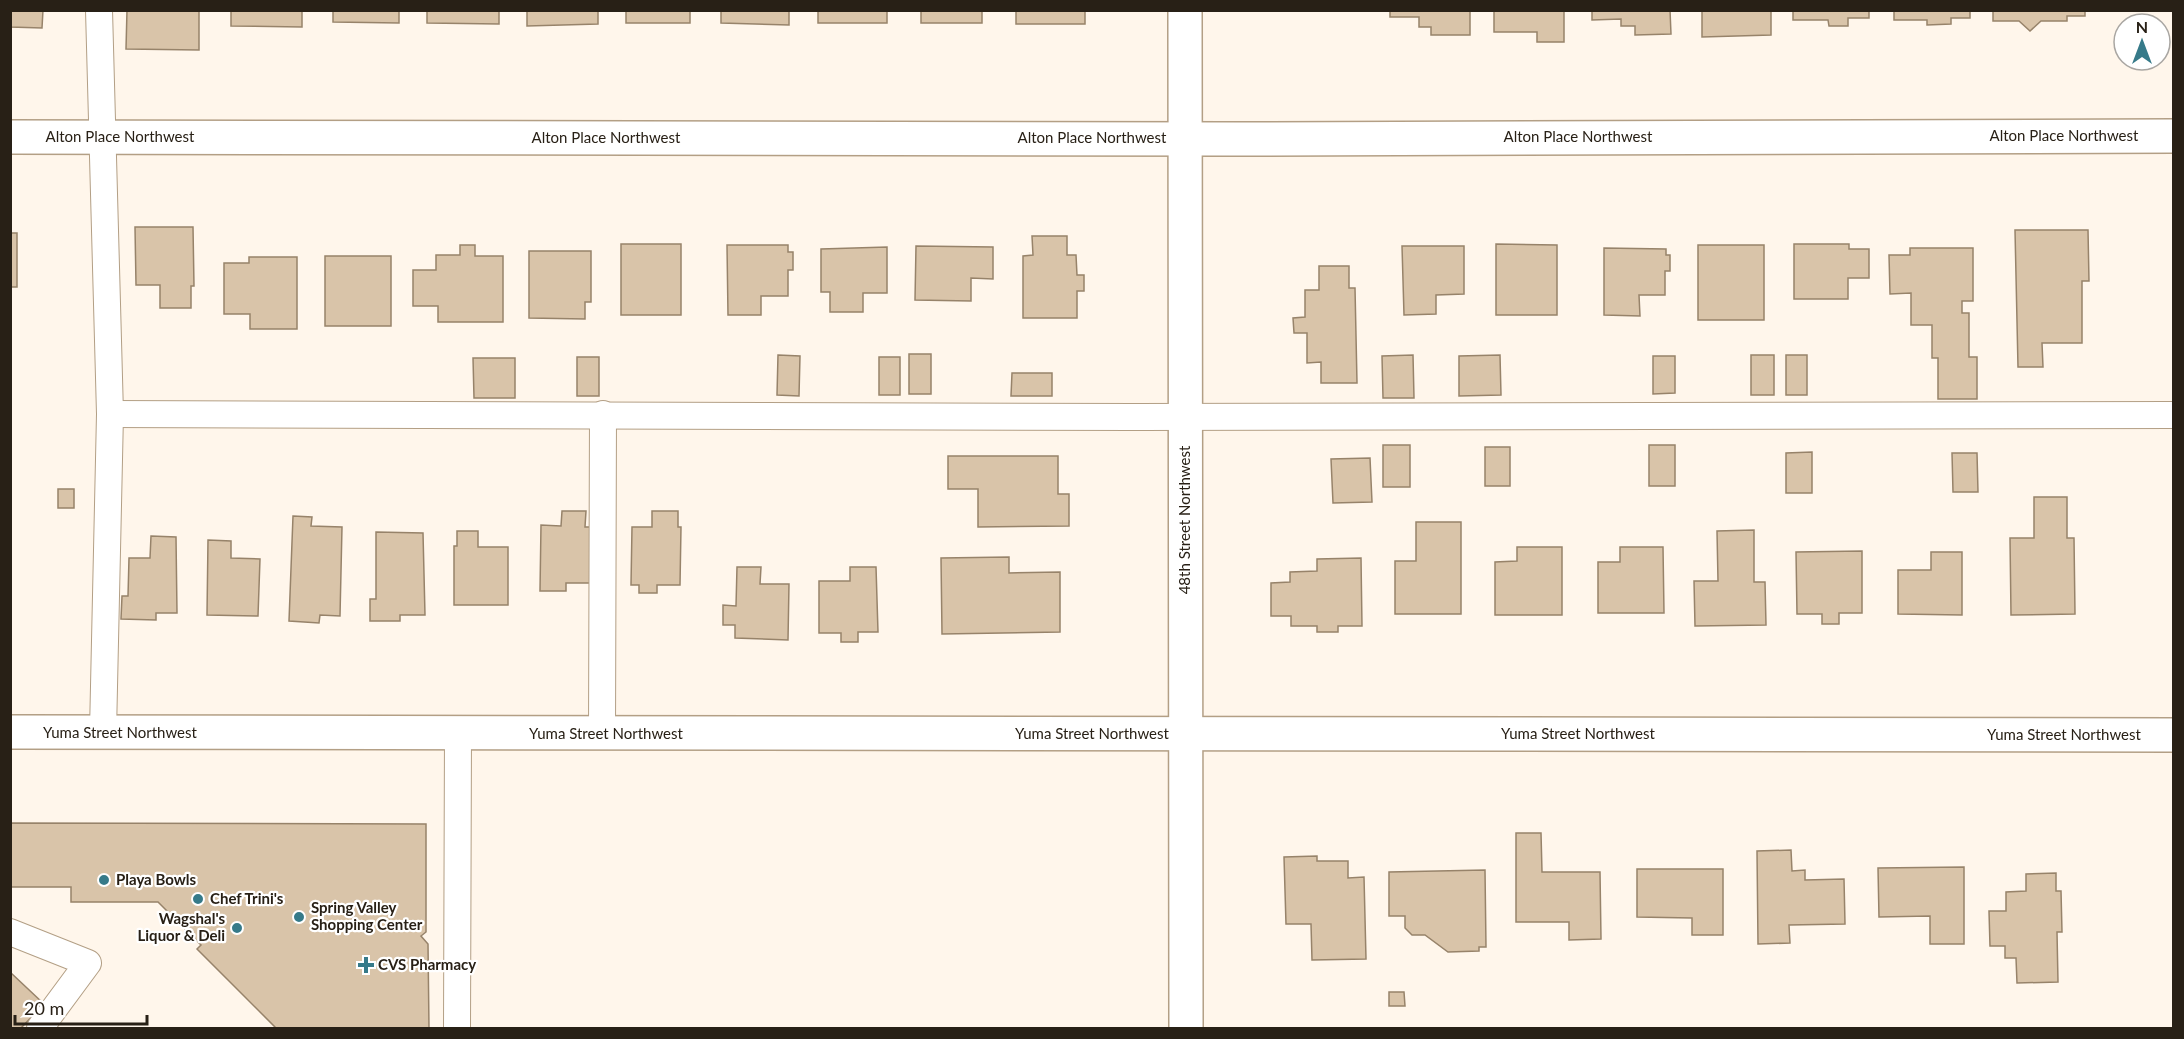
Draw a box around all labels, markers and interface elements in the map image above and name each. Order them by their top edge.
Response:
north arrow [2112,12,2172,72]
text: N [2136,17,2148,36]
street label: Alton Place Northwest [1990,126,2139,144]
street label: Alton Place Northwest [46,127,195,145]
street label: Alton Place Northwest [1504,127,1653,145]
street label: Alton Place Northwest [532,128,681,146]
street label: Alton Place Northwest [1018,128,1167,146]
street label: 48th Street Northwest [1175,445,1193,594]
street label: Yuma Street Northwest [43,723,198,741]
street label: Yuma Street Northwest [529,724,684,742]
street label: Yuma Street Northwest [1015,724,1170,742]
street label: Yuma Street Northwest [1501,724,1656,742]
street label: Yuma Street Northwest [1987,725,2142,743]
place label: Playa Bowls [116,870,196,888]
marker: Playa Bowls [97,873,111,887]
place label: Chef Trini's [210,889,284,907]
marker: Chef Trini's [191,892,205,906]
place label: Spring Valley Shopping Center [311,898,423,933]
place label: Wagshal's Liquor & Deli [138,909,225,944]
marker: Spring Valley Shopping Center [292,910,306,924]
marker: Wagshal's Liquor & Deli [230,921,244,935]
place label: CVS Pharmacy [378,955,476,973]
marker: CVS Pharmacy [359,958,373,972]
scale bar [15,988,147,1026]
text: 20 m [24,997,64,1019]

